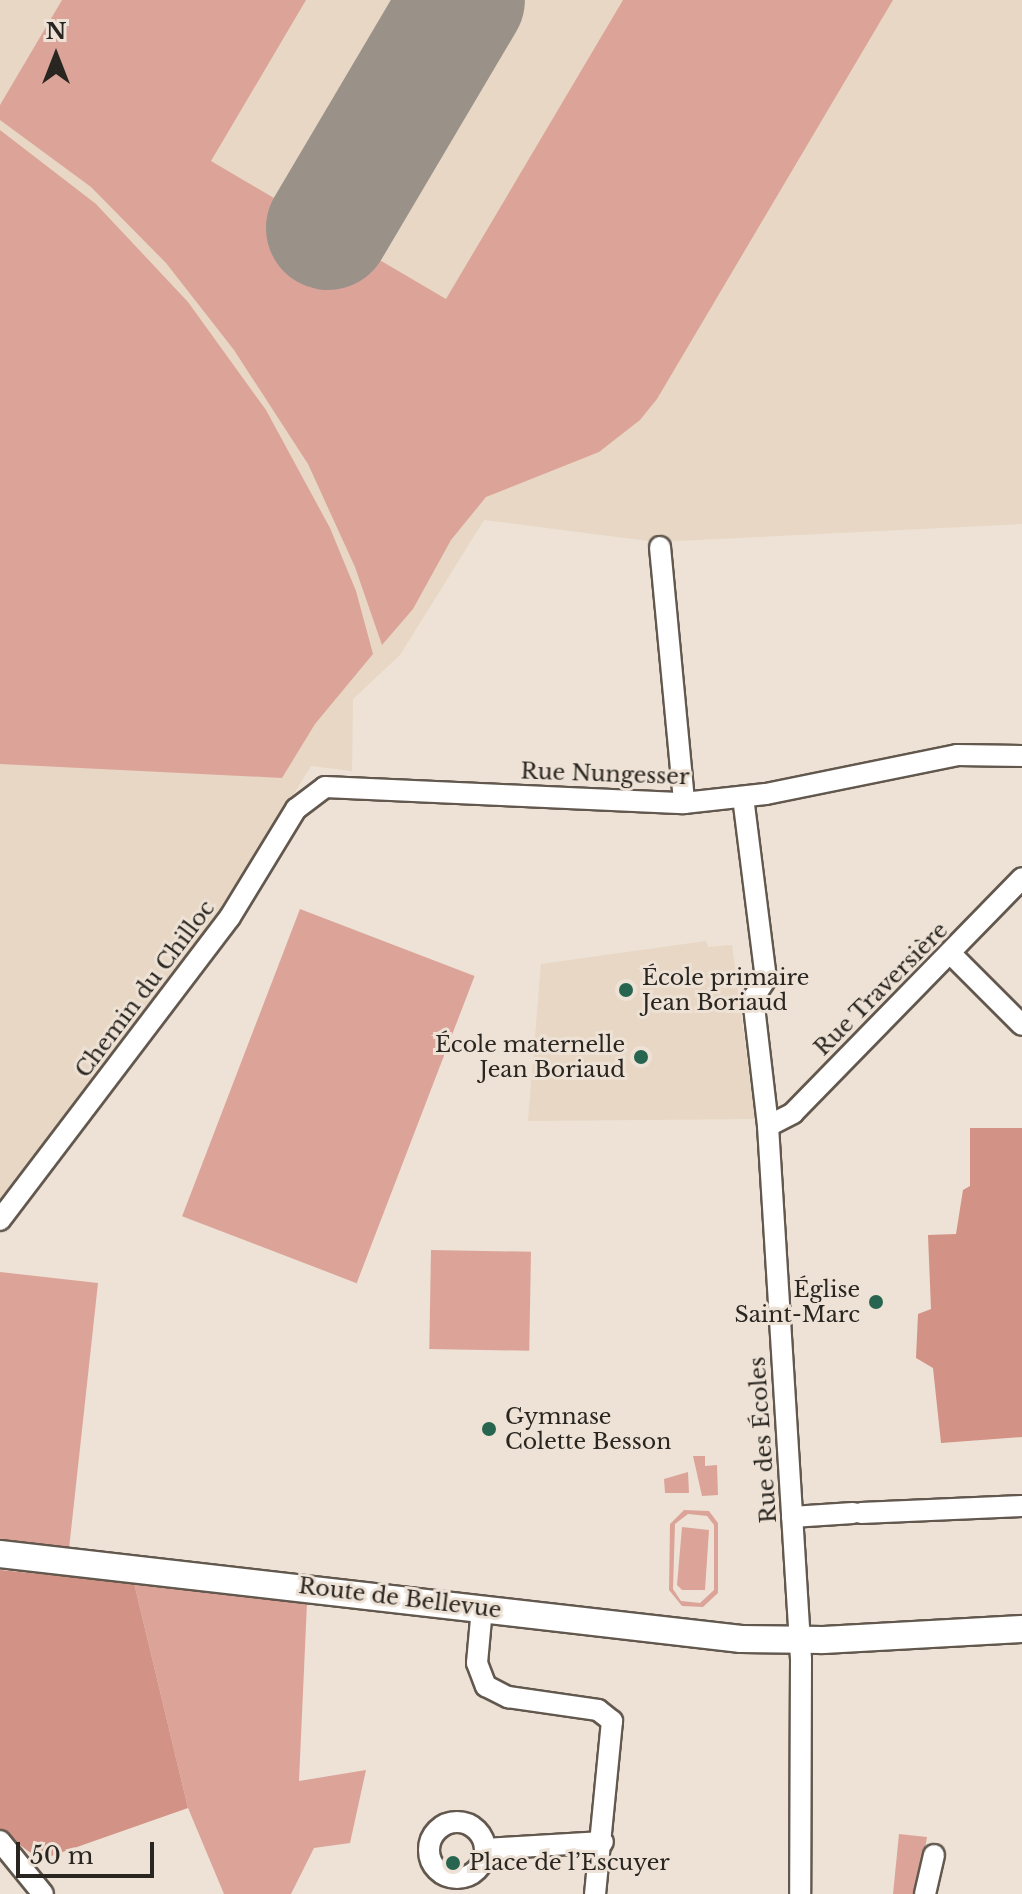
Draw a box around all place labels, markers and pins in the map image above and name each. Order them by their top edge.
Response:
place label: École primaire Jean Boriaud [642,964,809,1016]
marker: École primaire Jean Boriaud [617,981,635,999]
place label: École maternelle Jean Boriaud [435,1031,625,1082]
marker: École maternelle Jean Boriaud [632,1048,650,1066]
place label: Église Saint-Marc [734,1276,860,1328]
marker: Église Saint-Marc [867,1293,885,1311]
place label: Gymnase Colette Besson [505,1403,671,1454]
marker: Gymnase Colette Besson [480,1420,498,1438]
place label: Place de l’Escuyer [469,1850,670,1876]
marker: Place de l’Escuyer [444,1854,462,1872]

